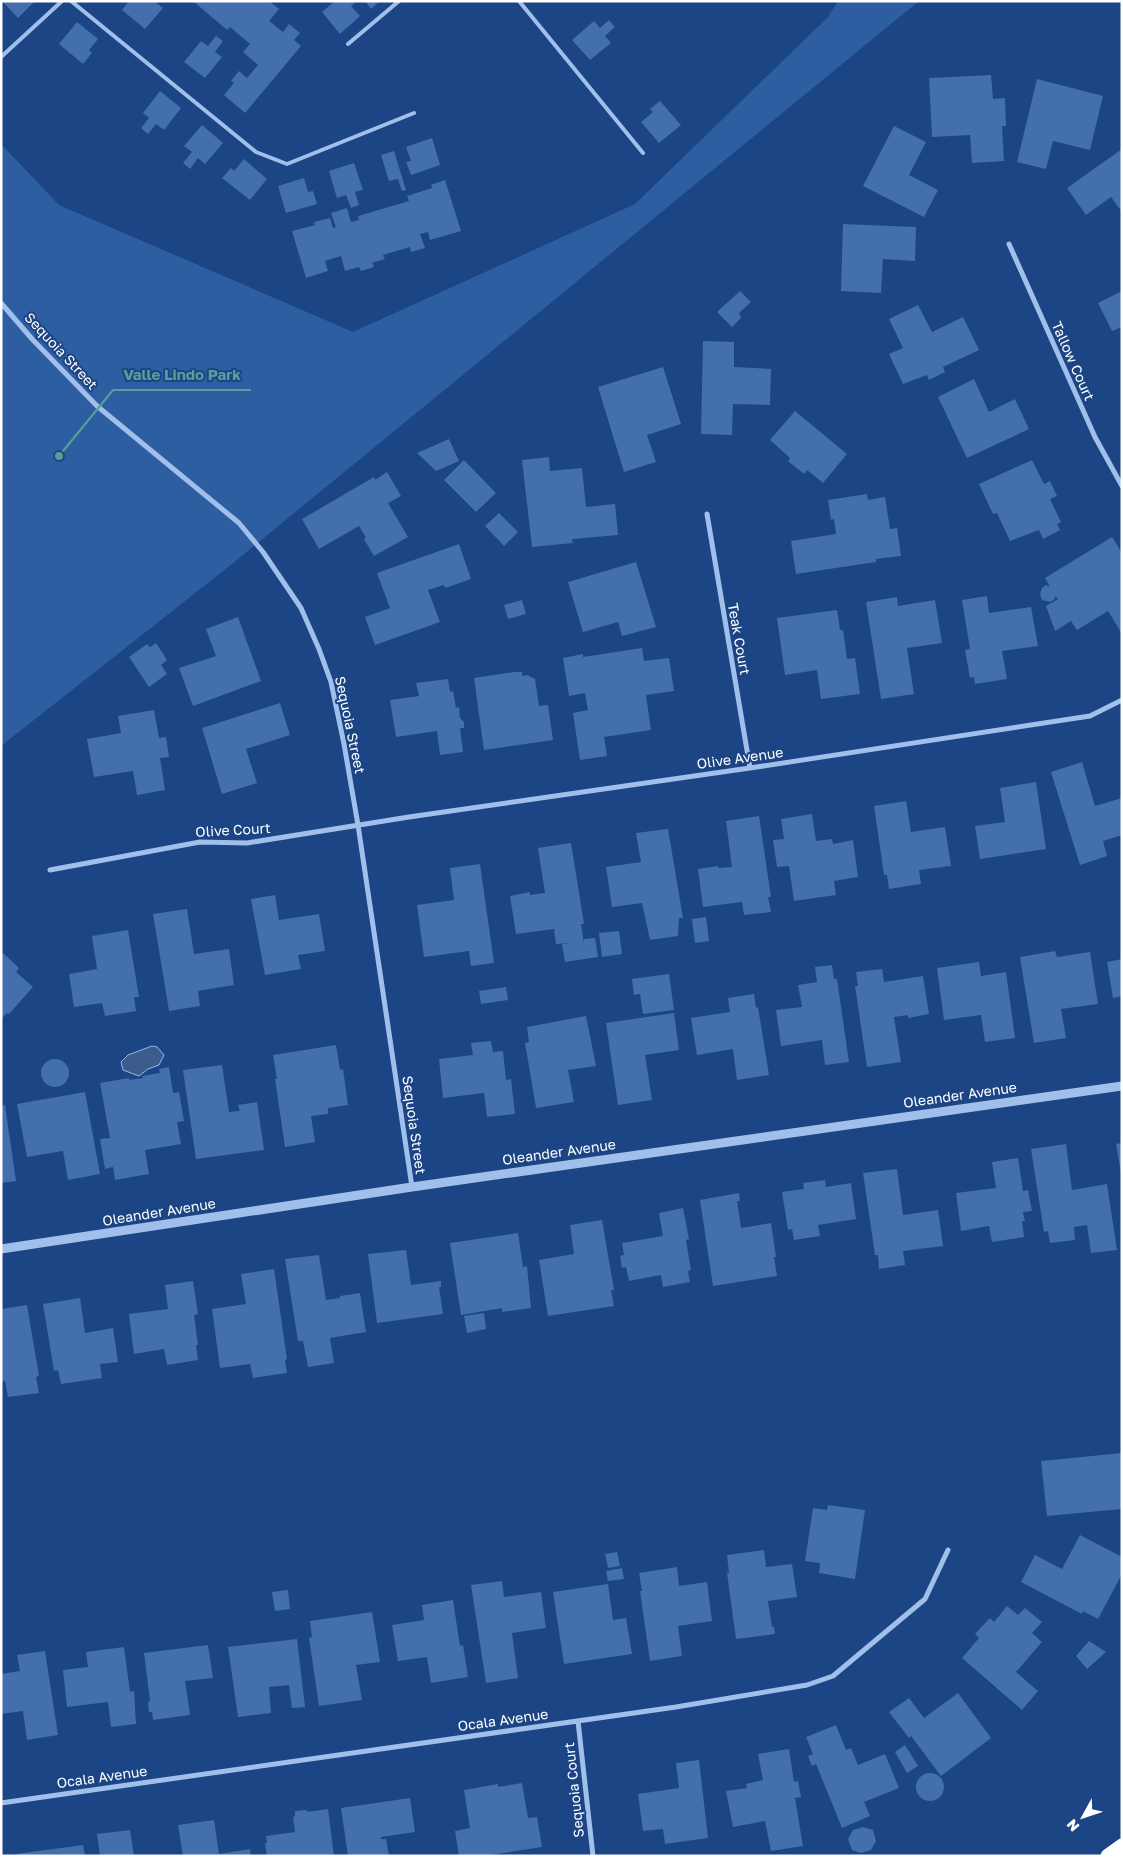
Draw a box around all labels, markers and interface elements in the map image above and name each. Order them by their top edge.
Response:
street label: Sequoia Street [21,309,101,393]
street label: Tallow Court [1048,319,1099,403]
callout: Valle Lindo Park [113,360,251,390]
text: Valle Lindo Park [123,365,241,383]
street label: Teak Court [725,602,754,676]
street label: Sequoia Street [332,675,369,775]
street label: Olive Avenue [696,743,784,772]
street label: Olive Court [195,819,271,840]
street label: Sequoia Street [399,1075,430,1175]
street label: Oleander Avenue [902,1078,1018,1111]
street label: Oleander Avenue [501,1135,617,1168]
street label: Oleander Avenue [101,1194,217,1229]
street label: Ocala Avenue [457,1705,549,1734]
street label: Sequoia Court [560,1742,587,1838]
street label: Ocala Avenue [56,1762,148,1791]
north arrow [1058,1792,1108,1842]
text: N [1063,1816,1083,1835]

